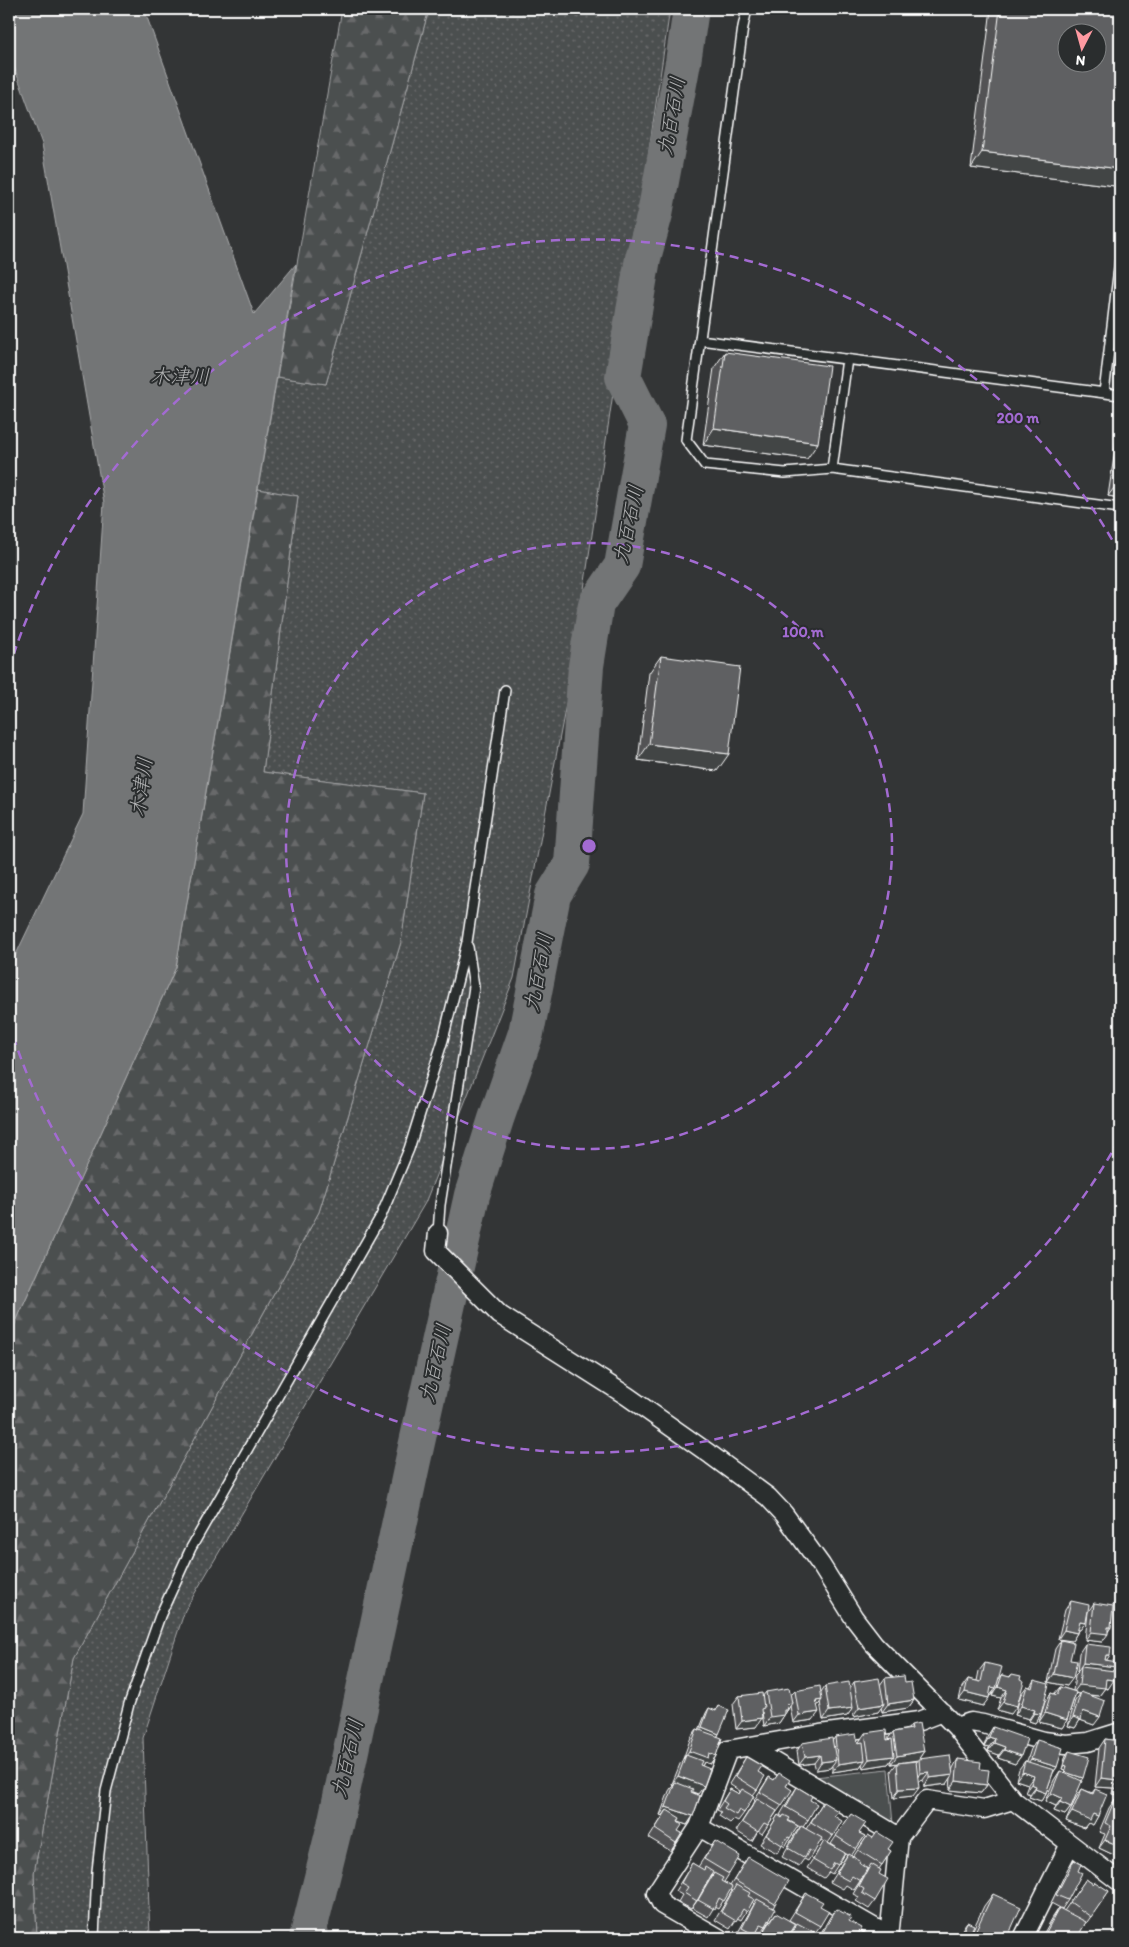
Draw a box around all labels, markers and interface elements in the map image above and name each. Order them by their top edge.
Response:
north arrow [1056,22,1106,72]
text: N [1075,51,1086,69]
water label: 九百石川 [652,75,690,157]
water label: 木津川 [150,364,210,388]
text: 200 m [997,409,1040,427]
water label: 九百石川 [608,482,648,566]
text: 100 m [782,623,824,641]
water label: 木津川 [125,756,157,818]
centre of rings [580,837,598,855]
water label: 九百石川 [519,930,557,1014]
water label: 九百石川 [414,1321,456,1405]
water label: 九百石川 [326,1716,368,1800]

